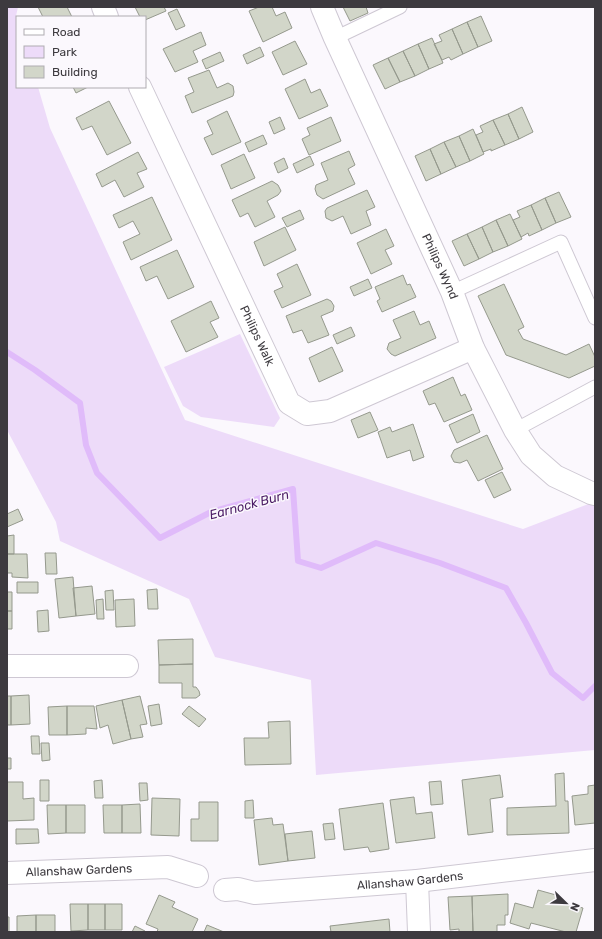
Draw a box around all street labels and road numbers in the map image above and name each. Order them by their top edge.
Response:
street label: Philips Wynd [419,231,461,301]
street label: Philips Walk [237,303,278,369]
street label: Allanshaw Gardens [25,861,133,879]
street label: Allanshaw Gardens [356,869,464,892]

